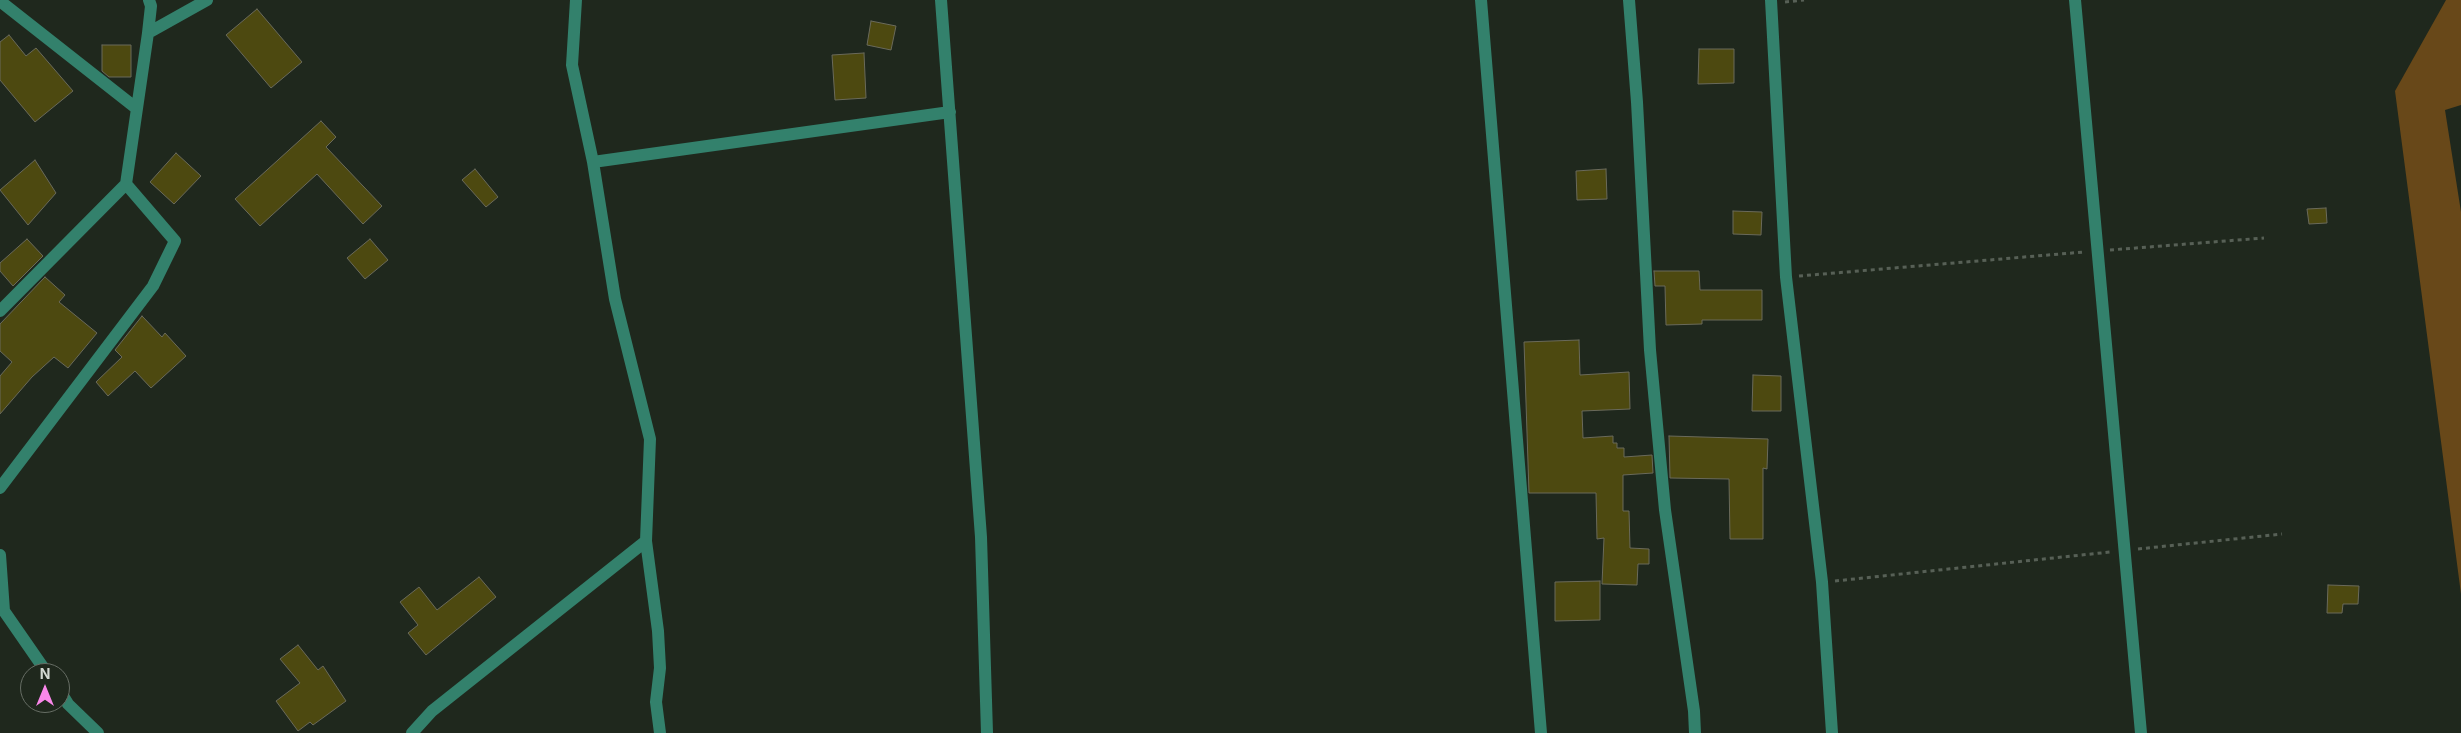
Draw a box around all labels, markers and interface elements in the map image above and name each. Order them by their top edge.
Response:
north arrow [20,663,70,713]
text: N [40,665,50,682]

